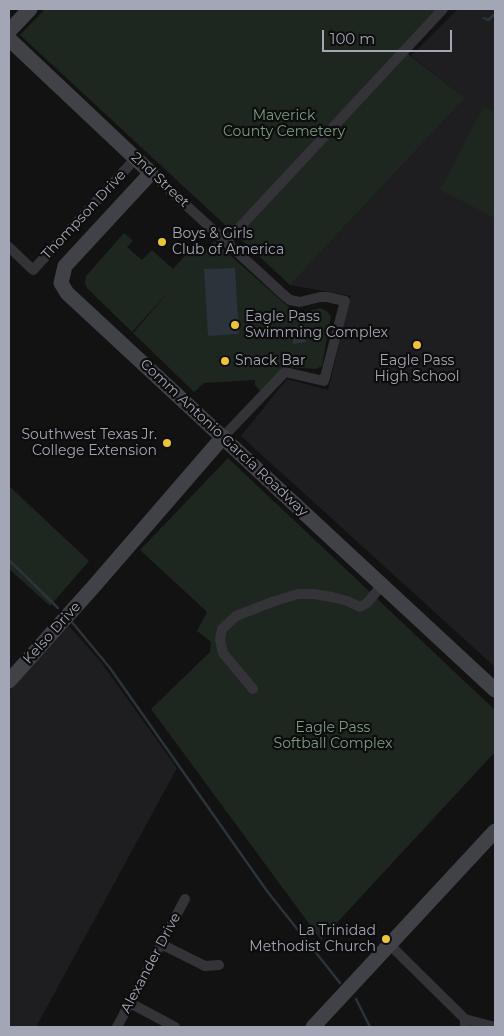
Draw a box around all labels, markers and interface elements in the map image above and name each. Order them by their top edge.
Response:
scale bar [324,20,454,52]
text: 100 m [330,29,375,48]
park label: Maverick County Cemetery [223,108,345,140]
street label: 2nd Street [128,149,192,211]
street label: Thompson Drive [38,167,130,263]
place label: Boys & Girls Club of America [172,226,284,258]
marker: Boys & Girls Club of America [156,236,168,248]
place label: Eagle Pass Swimming Complex [245,309,388,342]
marker: Eagle Pass Swimming Complex [229,319,241,331]
marker: Eagle Pass High School [411,339,423,351]
place label: Snack Bar [235,353,306,369]
place label: Eagle Pass High School [374,353,460,386]
marker: Snack Bar [219,355,231,367]
street label: Comm Antonio García Roadway [137,356,311,520]
place label: Southwest Texas Jr. College Extension [21,427,157,460]
marker: Southwest Texas Jr. College Extension [161,437,173,449]
street label: Kelso Drive [20,598,84,668]
park label: Eagle Pass Softball Complex [274,720,392,752]
street label: Alexander Drive [118,910,184,1016]
place label: La Trinidad Methodist Church [249,923,376,956]
marker: La Trinidad Methodist Church [380,933,392,945]

